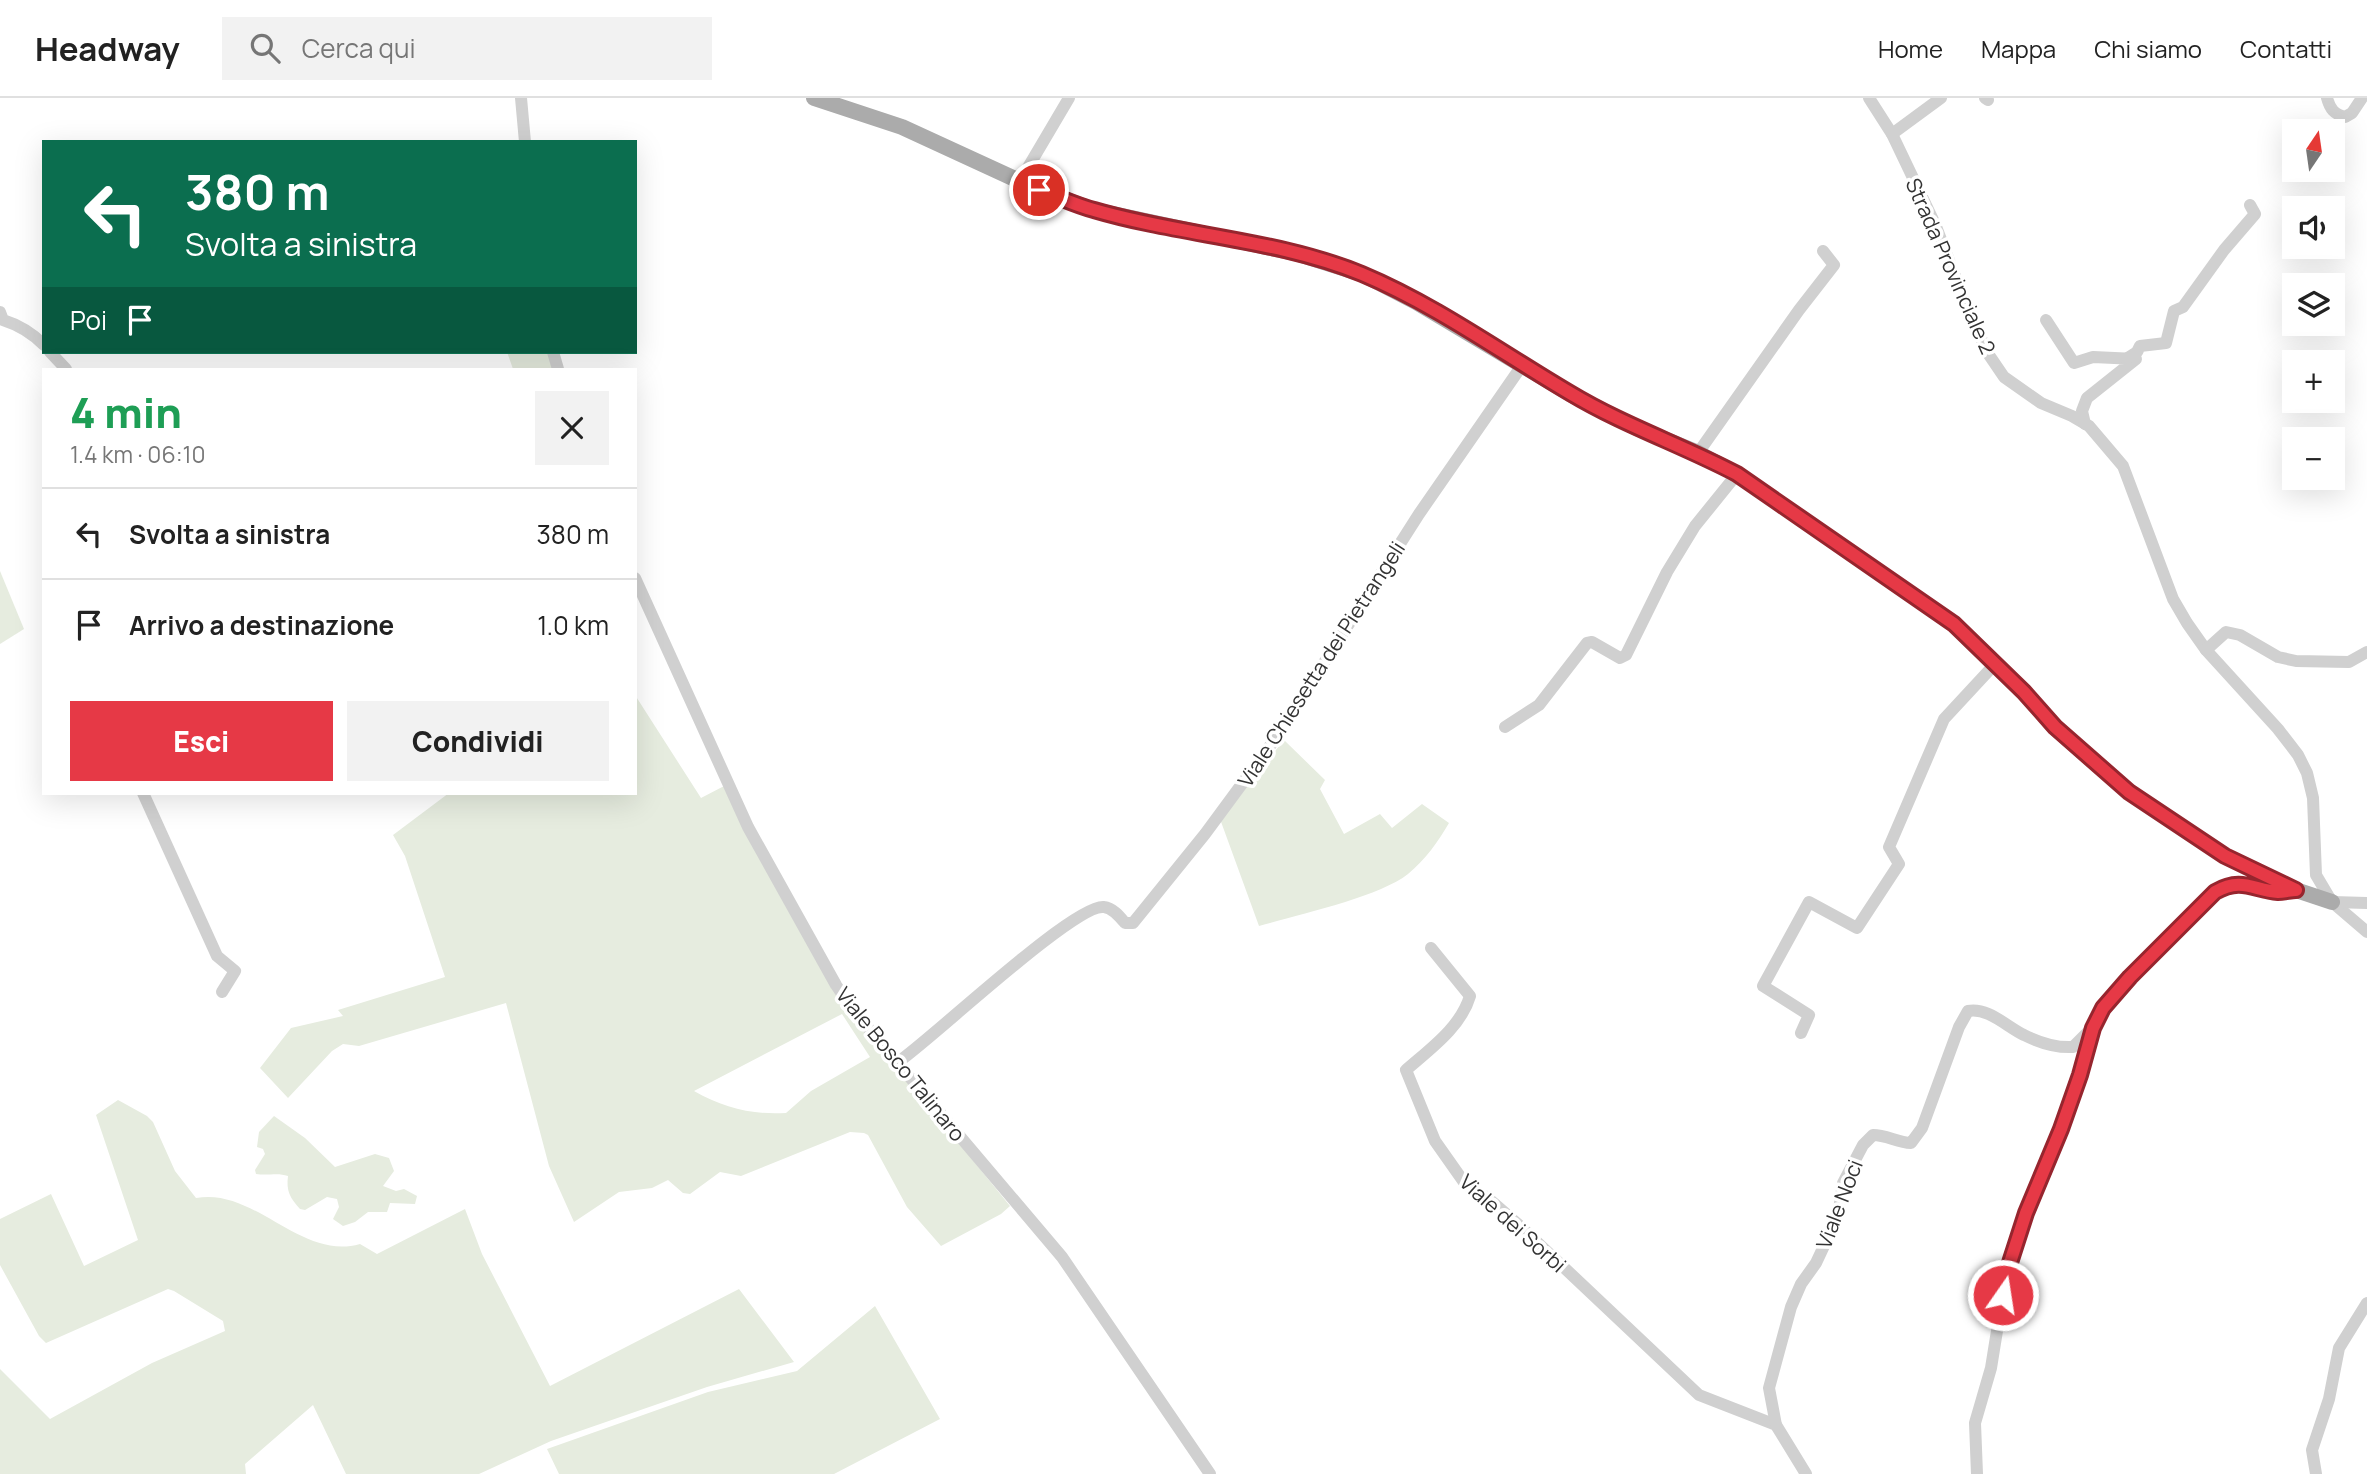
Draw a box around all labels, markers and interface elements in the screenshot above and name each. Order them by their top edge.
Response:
search box [222,17,712,80]
text: Headway [35,26,180,71]
icon: search [246,29,284,67]
text: Cerca qui [302,30,415,66]
text: Home [1878,32,1943,65]
text: Mappa [1981,32,2056,65]
text: Chi siamo [2094,32,2202,65]
text: Contatti [2240,32,2332,65]
north arrow [2282,119,2345,182]
map controls [2282,119,2345,490]
text: 380 m [185,158,330,225]
pin [1009,160,1069,220]
icon: left [70,168,161,259]
icon: arrive [1020,171,1058,209]
street label: Strada Provinciale 2 [1900,174,2002,358]
button: sound [2282,196,2345,259]
text: Svolta a sinistra [185,222,417,266]
button: layers [2282,273,2345,336]
icon: arrive [121,301,159,339]
text: Poi [70,302,107,338]
button: + [2282,350,2345,413]
text: 4 min [70,383,182,441]
button: close [535,391,609,465]
button: − [2282,427,2345,490]
text: 1.4 km · 06:10 [70,438,206,470]
icon: left [70,515,108,553]
text: Svolta a sinistra [129,516,330,552]
text: 380 m [536,516,609,552]
street label: Viale Chiesetta dei Pietrangeli [1231,536,1411,792]
icon: arrive [70,606,108,644]
text: Arrivo a destinazione [129,607,394,643]
text: 1.0 km [537,607,609,643]
button: Esci [70,701,333,781]
button: Condividi [347,701,609,781]
street label: Viale Bosco Talinaro [830,981,972,1147]
street label: Viale Noci [1809,1155,1869,1253]
street label: Viale dei Sorbi [1454,1168,1572,1278]
position arrow [1966,1258,2040,1332]

